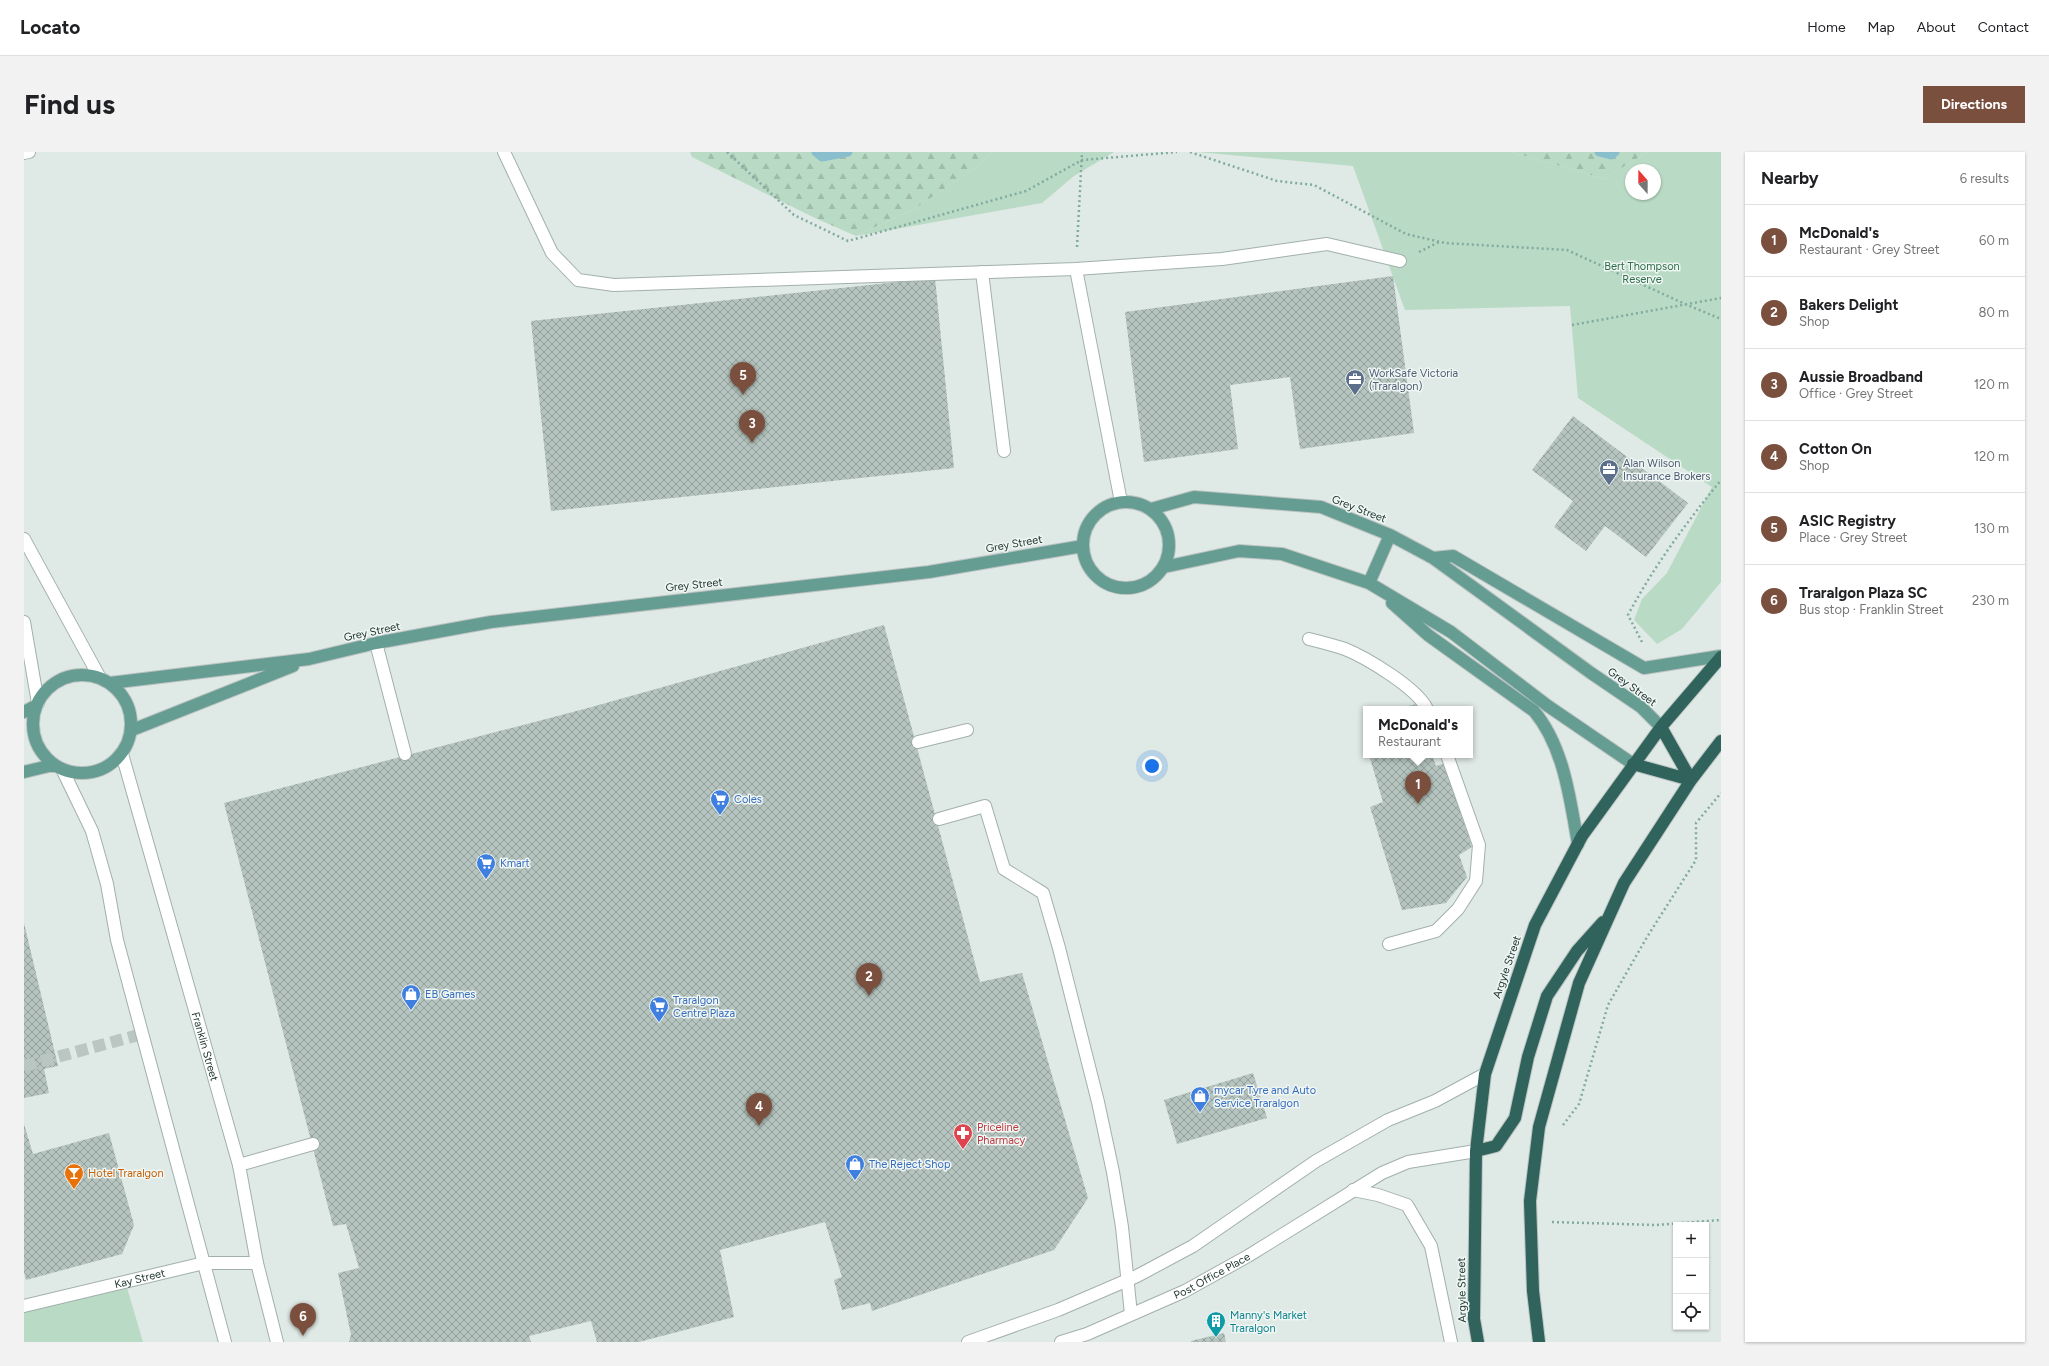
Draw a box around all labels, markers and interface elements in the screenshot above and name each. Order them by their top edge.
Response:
text: Locato [20,16,80,39]
text: Home [1807,19,1846,36]
text: Map [1868,19,1895,36]
text: About [1917,19,1956,36]
text: Contact [1978,19,2029,36]
button: Directions [1923,86,2025,123]
text: Find us [24,87,115,121]
north arrow [1625,164,1661,200]
text: Nearby [1761,168,1819,188]
text: 6 results [1960,171,2009,186]
text: McDonald's [1799,224,1879,242]
text: 1 [1771,233,1777,248]
text: 60 m [1979,233,2009,248]
text: Restaurant · Grey Street [1799,242,1940,257]
park label: Bert Thompson Reserve [1604,260,1680,286]
text: Bakers Delight [1799,296,1898,314]
text: 2 [1770,305,1778,320]
text: 80 m [1978,305,2009,320]
text: Shop [1799,314,1829,329]
pin: 5 [730,362,756,395]
place label: WorkSafe Victoria (Traralgon) [1369,367,1458,393]
office icon: WorkSafe Victoria (Traralgon) [1344,368,1366,396]
text: Aussie Broadband [1799,368,1923,386]
text: 3 [1770,377,1778,392]
text: 120 m [1974,377,2009,392]
text: Office · Grey Street [1799,386,1913,401]
pin: 3 [739,410,765,443]
text: Cotton On [1799,440,1872,458]
text: 4 [1770,449,1778,464]
text: 120 m [1974,449,2009,464]
place label: Alan Wilson Insurance Brokers [1623,457,1710,483]
office icon: Alan Wilson Insurance Brokers [1598,458,1620,486]
text: Shop [1799,458,1829,473]
street label: Grey Street [1330,493,1388,525]
text: ASIC Registry [1799,512,1896,530]
text: 5 [1770,521,1778,536]
text: 130 m [1974,521,2009,536]
text: Place · Grey Street [1799,530,1908,545]
street label: Grey Street [985,533,1043,555]
street label: Grey Street [665,576,723,594]
text: Traralgon Plaza SC [1799,584,1928,602]
text: 6 [1770,593,1778,608]
text: 230 m [1972,593,2009,608]
text: Bus stop · Franklin Street [1799,602,1944,617]
street label: Grey Street [343,620,401,644]
street label: Grey Street [1605,665,1659,709]
popup [1363,706,1473,758]
text: McDonald's [1378,716,1458,734]
text: Restaurant [1378,734,1441,749]
your location [1142,756,1162,776]
pin: 1 [1405,771,1431,804]
supermarket icon: Coles [709,788,731,816]
place label: Coles [734,793,762,806]
supermarket icon: Kmart [475,852,497,880]
place label: Kmart [500,857,530,870]
street label: Argyle Street [1490,934,1524,1000]
pin: 2 [856,963,882,996]
shop icon: EB Games [400,983,422,1011]
place label: EB Games [425,988,475,1001]
place label: Traralgon Centre Plaza [673,994,735,1020]
supermarket icon: Traralgon Centre Plaza [648,995,670,1023]
street label: Franklin Street [189,1010,221,1083]
place label: mycar Tyre and Auto Service Traralgon [1214,1084,1316,1110]
shop icon: mycar Tyre and Auto Service Traralgon [1189,1085,1211,1113]
pin: 4 [746,1093,772,1126]
place label: Priceline Pharmacy [977,1121,1026,1147]
pharmacy icon: Priceline Pharmacy [952,1122,974,1150]
shop icon: The Reject Shop [844,1153,866,1181]
place label: The Reject Shop [869,1158,951,1171]
bar icon: Hotel Traralgon [63,1162,85,1190]
place label: Hotel Traralgon [88,1167,164,1180]
map controls [1673,1222,1709,1330]
button: + [1673,1222,1709,1258]
street label: Post Office Place [1172,1250,1252,1302]
street label: Argyle Street [1455,1257,1469,1323]
button: − [1673,1258,1709,1294]
street label: Kay Street [113,1266,166,1291]
button: locate [1673,1294,1709,1330]
pin: 6 [290,1303,316,1336]
place label: Manny's Market Traralgon [1230,1309,1307,1335]
building icon: Manny's Market Traralgon [1205,1310,1227,1338]

